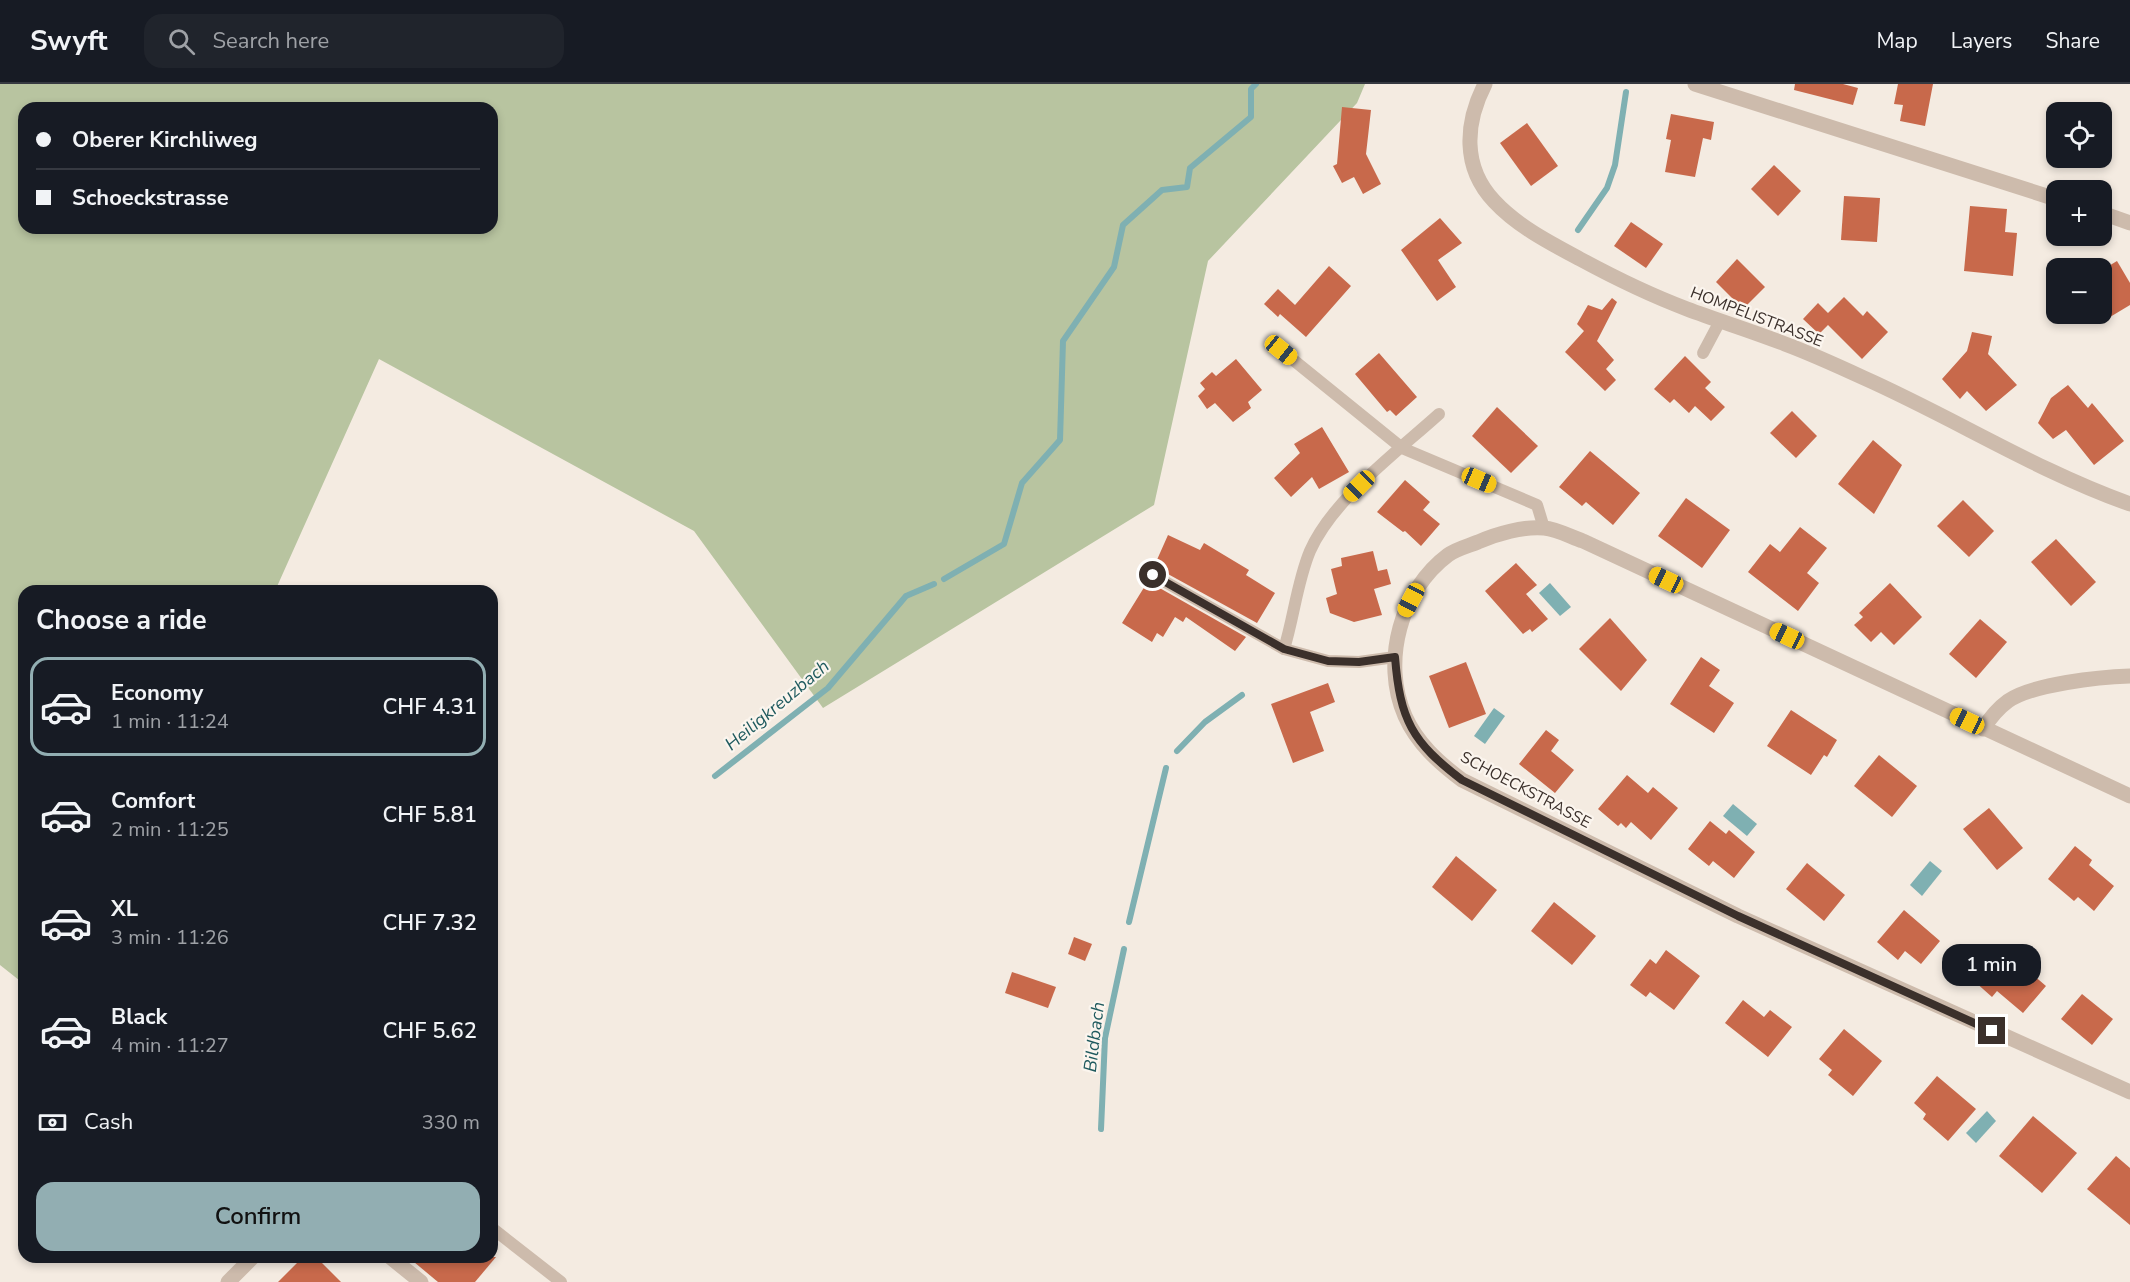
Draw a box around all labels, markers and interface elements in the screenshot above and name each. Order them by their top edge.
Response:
search box [144,14,564,68]
text: Swyft [30,22,108,60]
icon: search [165,25,198,58]
text: Search here [213,26,329,56]
text: Map [1876,27,1918,55]
text: Layers [1951,27,2012,55]
text: Share [2045,27,2100,55]
map controls [2046,102,2112,324]
button: locate [2046,102,2112,168]
text: Oberer Kirchliweg [72,125,258,155]
button: + [2046,180,2112,246]
text: Schoeckstrasse [72,183,229,213]
button: − [2046,258,2112,324]
street label: HOMPELISTRASSE [1687,281,1826,352]
car [1261,332,1301,368]
car [1459,465,1499,495]
car [1340,467,1378,505]
route start [1139,561,1166,588]
car [1646,564,1686,596]
car [1395,580,1427,620]
text: Choose a ride [36,602,207,639]
car [1767,620,1807,652]
water label: Heiligkreuzbach [720,654,834,756]
text: Economy [111,678,203,708]
icon: car [39,680,93,734]
text: CHF 4.31 [382,692,477,722]
car [1947,705,1987,737]
text: 1 min · 11:24 [111,708,229,735]
street label: SCHOECKSTRASSE [1456,746,1595,834]
text: Comfort [111,786,195,816]
icon: car [39,788,93,842]
text: CHF 5.81 [382,800,477,830]
text: 2 min · 11:25 [111,816,229,843]
text: XL [111,894,138,924]
icon: car [39,896,93,950]
text: CHF 7.32 [382,908,477,938]
text: 3 min · 11:26 [111,924,229,951]
callout: 1 min [1942,944,2042,986]
text: 1 min [1966,951,2017,978]
water label: Bildbach [1078,1000,1110,1074]
text: Black [111,1002,167,1032]
icon: car [39,1004,93,1058]
text: CHF 5.62 [382,1016,477,1046]
route end [1978,1017,2005,1044]
text: 4 min · 11:27 [111,1032,229,1059]
icon: cash [36,1106,69,1139]
text: Cash [84,1107,133,1137]
text: 330 m [422,1109,480,1136]
button: Confirm [36,1182,480,1251]

